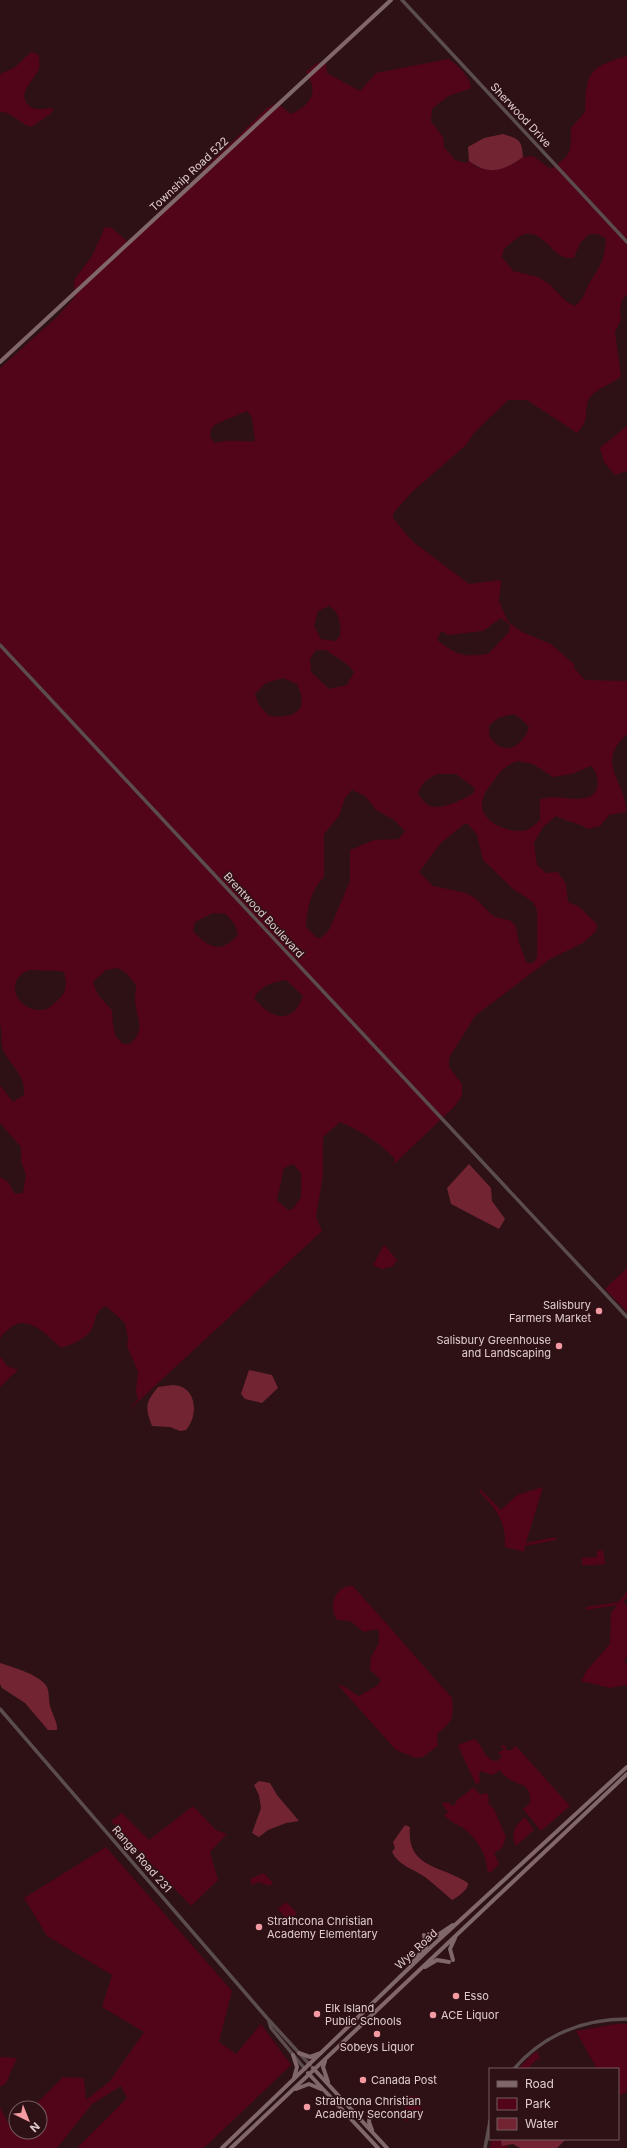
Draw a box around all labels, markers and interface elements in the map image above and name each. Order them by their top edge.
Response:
street label: Sherwood Drive [487,80,555,150]
street label: Township Road 522 [147,134,231,214]
street label: Brentwood Boulevard [221,869,307,961]
place label: Salisbury Farmers Market [509,1298,591,1325]
marker: Salisbury Farmers Market [594,1306,604,1316]
place label: Salisbury Greenhouse and Landscaping [436,1333,551,1360]
marker: Salisbury Greenhouse and Landscaping [554,1341,564,1351]
street label: Range Road 231 [109,1823,175,1895]
place label: Strathcona Christian Academy Elementary [267,1914,378,1941]
marker: Strathcona Christian Academy Elementary [254,1922,264,1932]
street label: Wye Road [392,1926,440,1972]
place label: Esso [464,1989,489,2003]
marker: Esso [451,1991,461,2001]
place label: Elk Island Public Schools [325,2001,402,2028]
place label: ACE Liquor [441,2008,499,2022]
marker: Elk Island Public Schools [312,2009,322,2019]
marker: ACE Liquor [428,2010,438,2020]
marker: Sobeys Liquor [372,2029,382,2039]
place label: Sobeys Liquor [340,2040,414,2054]
legend [489,2068,619,2140]
place label: Canada Post [371,2073,437,2087]
marker: Canada Post [358,2075,368,2085]
text: Road [525,2076,554,2091]
place label: Strathcona Christian Academy Secondary [315,2094,423,2121]
text: Park [525,2096,551,2111]
north arrow [8,2100,48,2140]
marker: Strathcona Christian Academy Secondary [302,2102,312,2112]
text: Water [525,2116,559,2131]
text: N [27,2119,43,2135]

